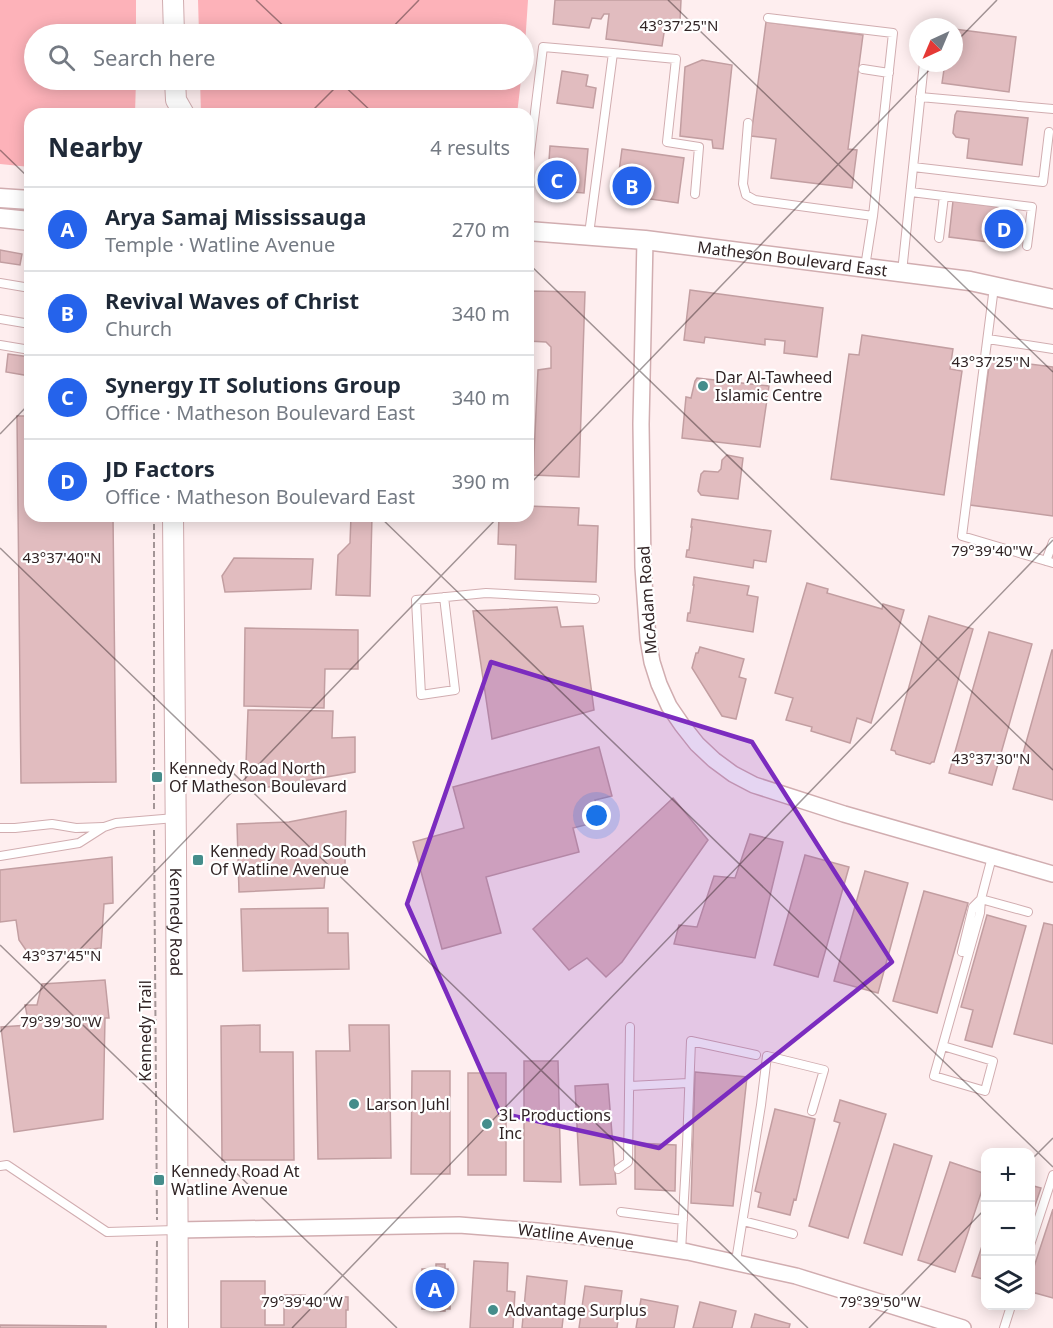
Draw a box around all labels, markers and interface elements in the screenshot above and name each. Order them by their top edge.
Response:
text: 43°37'25"N [640,15,718,35]
north arrow [909,18,963,72]
search box [24,24,534,90]
icon: search [45,41,78,74]
text: Search here [93,42,215,72]
text: Nearby [48,129,143,165]
text: 4 results [430,134,510,161]
pin: C [538,158,576,202]
pin: B [612,164,652,208]
text: Arya Samaj Mississauga [105,201,366,231]
pin: D [984,206,1024,252]
text: A [61,216,74,243]
text: 270 m [452,216,510,243]
text: Temple · Watline Avenue [105,231,335,258]
street label: Matheson Boulevard East [696,236,889,282]
text: Revival Waves of Christ [105,285,359,315]
text: B [61,300,74,327]
text: 340 m [452,300,510,327]
text: Church [105,315,172,342]
text: 43°37'25"N [952,351,1030,371]
place label: Dar Al-Tawheed Islamic Centre [715,366,832,406]
text: Synergy IT Solutions Group [105,369,401,399]
marker: Dar Al-Tawheed Islamic Centre [696,379,710,393]
text: C [61,384,74,411]
text: 340 m [452,384,510,411]
text: Office · Matheson Boulevard East [105,399,415,426]
text: JD Factors [105,453,215,483]
text: D [60,468,75,495]
text: 390 m [452,468,510,495]
text: Office · Matheson Boulevard East [105,483,415,510]
text: 79°39'40"W [951,540,1033,560]
street label: McAdam Road [632,545,662,655]
text: 43°37'40"N [23,547,101,567]
text: 43°37'30"N [952,748,1030,768]
place label: Kennedy Road North Of Matheson Boulevard [169,757,347,797]
marker: Kennedy Road North Of Matheson Boulevard [150,770,164,784]
your location [582,801,611,830]
place label: Kennedy Road South Of Watline Avenue [210,840,367,880]
marker: Kennedy Road South Of Watline Avenue [191,853,205,867]
street label: Kennedy Road [165,868,188,976]
text: 43°37'45"N [23,945,101,965]
street label: Kennedy Trail [134,980,156,1082]
text: 79°39'30"W [20,1011,102,1031]
place label: Larson Juhl [366,1093,450,1115]
marker: Larson Juhl [347,1097,361,1111]
place label: 3L Productions Inc [499,1104,611,1144]
marker: 3L Productions Inc [480,1117,494,1131]
map controls [981,1148,1035,1310]
button: + [981,1148,1035,1202]
place label: Kennedy Road At Watline Avenue [171,1160,300,1200]
marker: Kennedy Road At Watline Avenue [152,1173,166,1187]
button: − [981,1202,1035,1256]
street label: Watline Avenue [517,1218,635,1254]
button: layers [981,1256,1035,1310]
pin: A [416,1266,454,1312]
text: 79°39'40"W [261,1291,343,1311]
text: 79°39'50"W [839,1291,921,1311]
place label: Advantage Surplus [505,1299,647,1321]
marker: Advantage Surplus [486,1303,500,1317]

